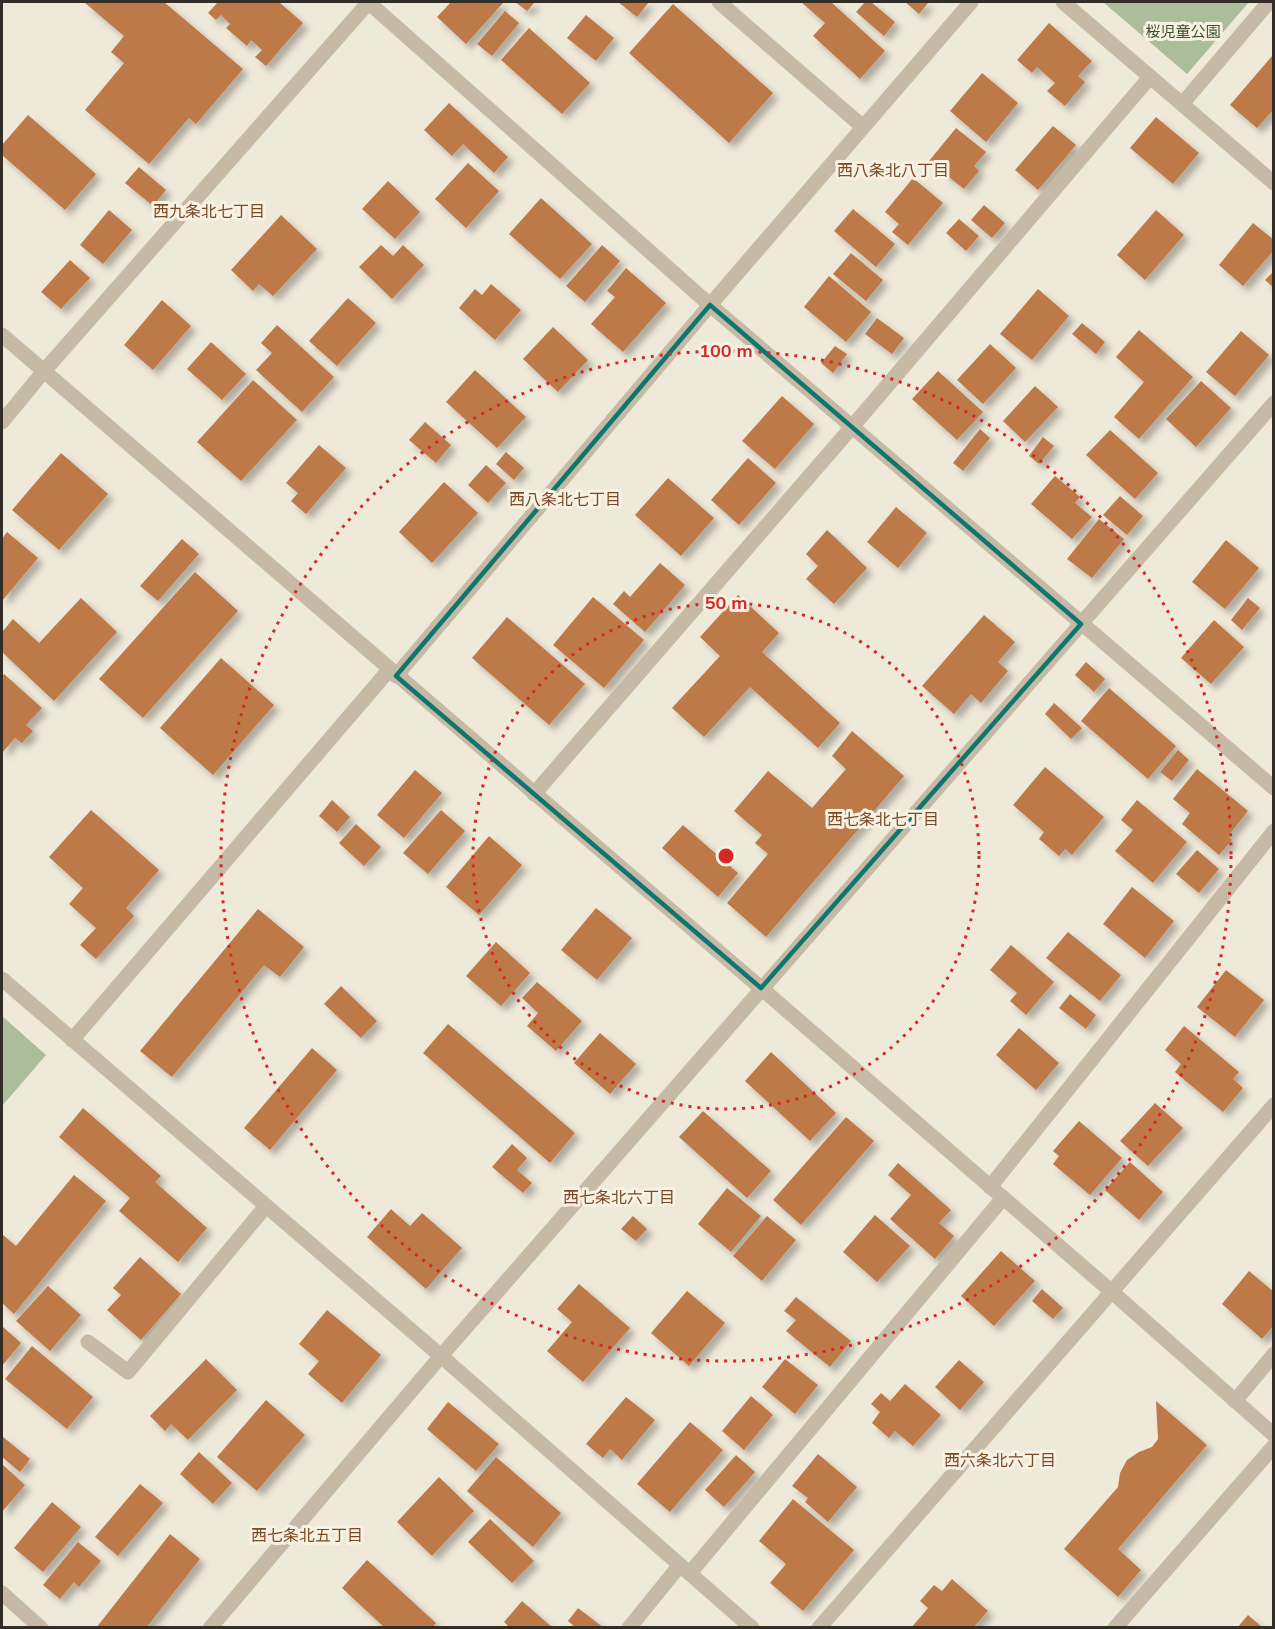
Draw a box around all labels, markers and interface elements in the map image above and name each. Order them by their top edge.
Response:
park label: 桜児童公園 [1145,22,1221,41]
district label: 西八条北八丁目 [837,160,949,180]
district label: 西九条北七丁目 [153,201,265,221]
text: 100 m [699,339,753,362]
district label: 西八条北七丁目 [509,489,621,509]
text: 50 m [705,591,747,614]
district label: 西七条北七丁目 [827,809,939,829]
centre of rings [716,846,736,866]
district label: 西七条北六丁目 [563,1187,675,1207]
district label: 西六条北六丁目 [944,1450,1056,1470]
district label: 西七条北五丁目 [251,1525,363,1545]

